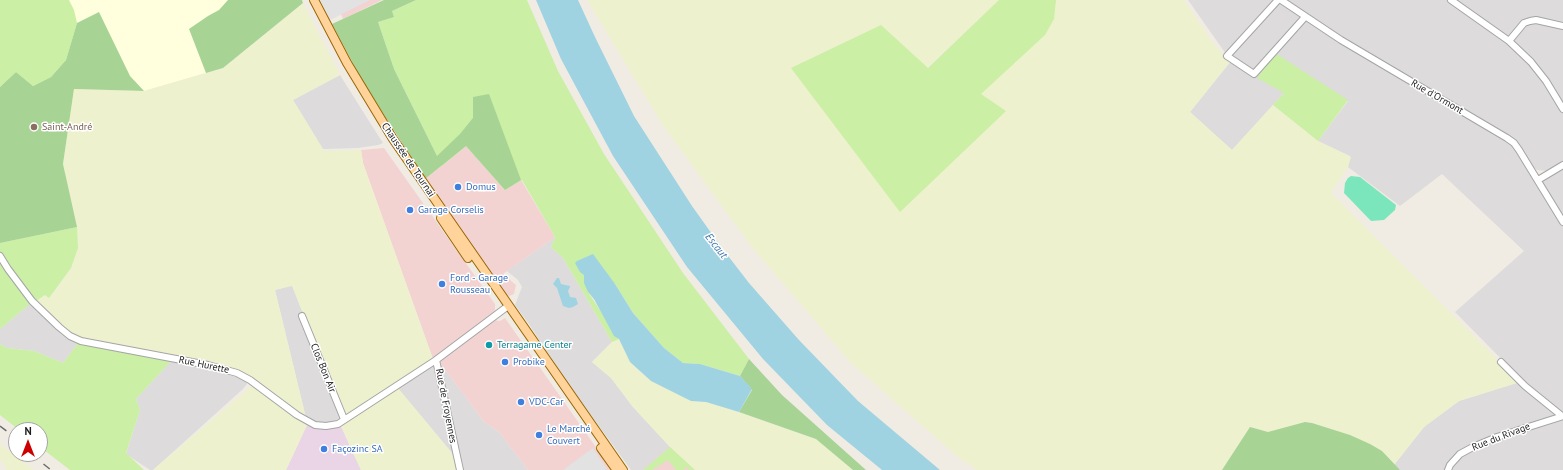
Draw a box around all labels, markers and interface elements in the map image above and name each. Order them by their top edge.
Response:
street label: Rue d'Ormont [1409,77,1465,117]
street label: Chaussée de Tournai [379,120,437,200]
place label: Saint-André [42,121,92,133]
marker: Saint-André [29,122,39,132]
place label: Domus [466,181,496,193]
marker: Domus [453,182,463,192]
place label: Garage Corselis [418,204,484,216]
marker: Garage Corselis [405,205,415,215]
water label: Escaut [702,231,730,261]
place label: Ford - Garage Rousseau [450,272,508,296]
marker: Ford - Garage Rousseau [437,279,447,289]
place label: Terragame Center [497,339,572,351]
marker: Terragame Center [484,340,494,350]
street label: Clos Bon Air [308,342,338,394]
street label: Rue Hurette [178,354,230,376]
place label: Probike [513,356,545,368]
marker: Probike [500,357,510,367]
street label: Rue de Froyennes [433,368,459,444]
place label: VDC-Car [529,396,564,408]
marker: VDC-Car [516,397,526,407]
street label: Rue du Rivage [1470,420,1532,454]
north arrow [8,422,48,462]
place label: Le Marché Couvert [547,423,591,446]
text: N [24,424,32,438]
marker: Le Marché Couvert [534,430,544,440]
place label: Façozinc SA [332,443,383,455]
marker: Façozinc SA [319,444,329,454]

